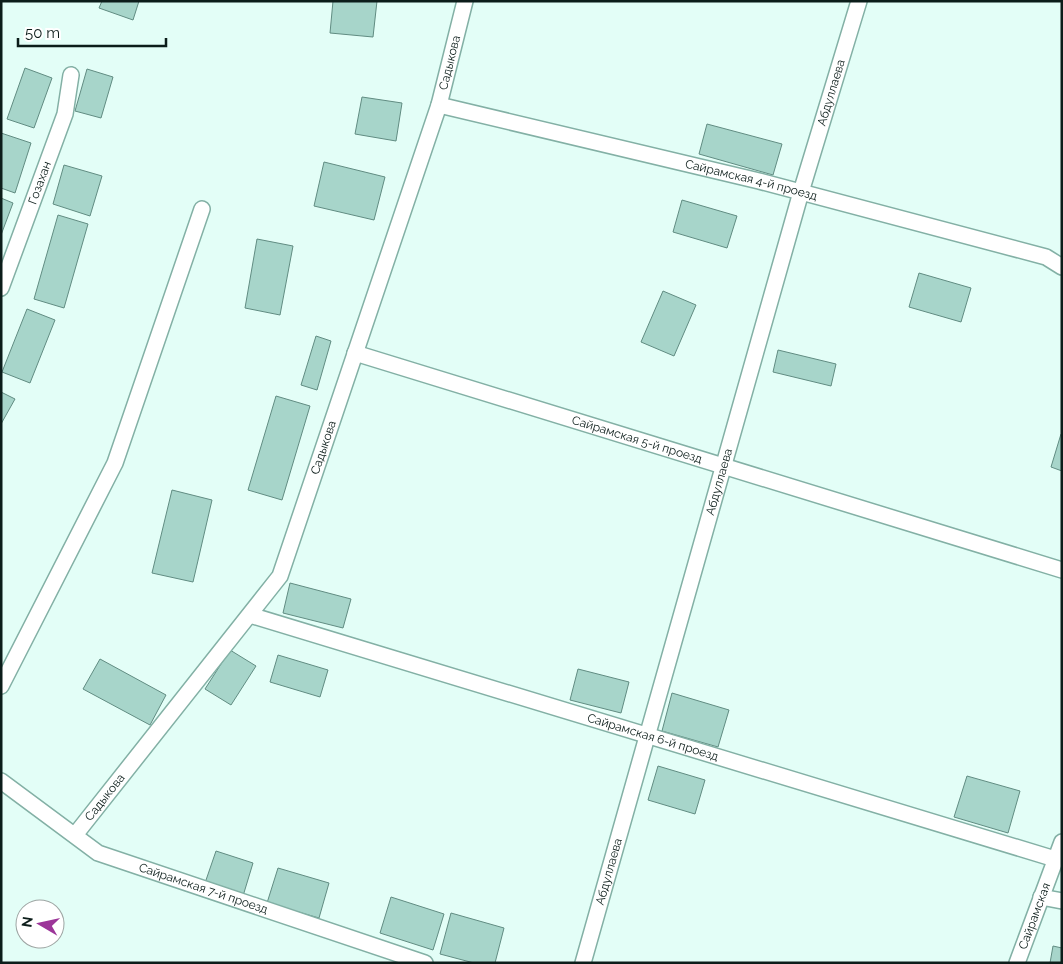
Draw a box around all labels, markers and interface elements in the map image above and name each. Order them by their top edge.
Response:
scale bar [18,15,165,47]
text: 50 m [25,24,60,42]
street label: Садыкова [436,34,463,92]
street label: Абдуллаева [814,58,848,128]
street label: Сайрамская 4-й проезд [684,157,819,203]
street label: Гозахан [25,159,54,206]
street label: Сайрамская 5-й проезд [570,413,704,466]
street label: Садыкова [308,419,339,476]
street label: Абдуллаева [703,447,735,517]
street label: Сайрамская 6-й проезд [586,711,720,764]
street label: Садыкова [82,771,128,824]
street label: Абдуллаева [593,837,625,907]
street label: Сайрамская 7-й проезд [137,860,270,917]
street label: Сайрамская [1016,881,1053,951]
north arrow [15,899,65,949]
text: N [18,915,36,928]

